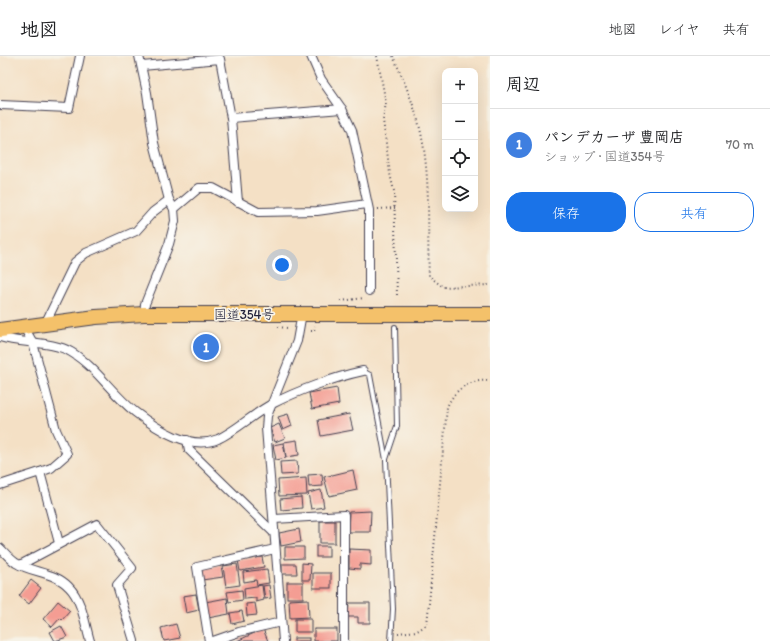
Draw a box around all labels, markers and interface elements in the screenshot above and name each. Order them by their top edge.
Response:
text: 地図 [20,18,58,41]
text: 地図 [609,21,637,38]
text: レイヤ [659,21,700,38]
text: 共有 [722,21,750,38]
map controls [442,68,478,212]
button: + [442,68,478,104]
text: 周辺 [506,74,540,94]
button: − [442,104,478,140]
text: パンデカーザ 豊岡店 [544,128,684,146]
text: 1 [516,137,522,152]
text: 70 m [726,137,754,152]
button: locate [442,140,478,176]
text: ショップ · 国道354号 [544,149,665,164]
button: layers [442,176,478,212]
button: 保存 [506,192,626,232]
button: 共有 [634,192,754,232]
your location [272,255,292,275]
street label: 国道354号 [214,307,274,322]
pin: 1 [193,332,219,362]

